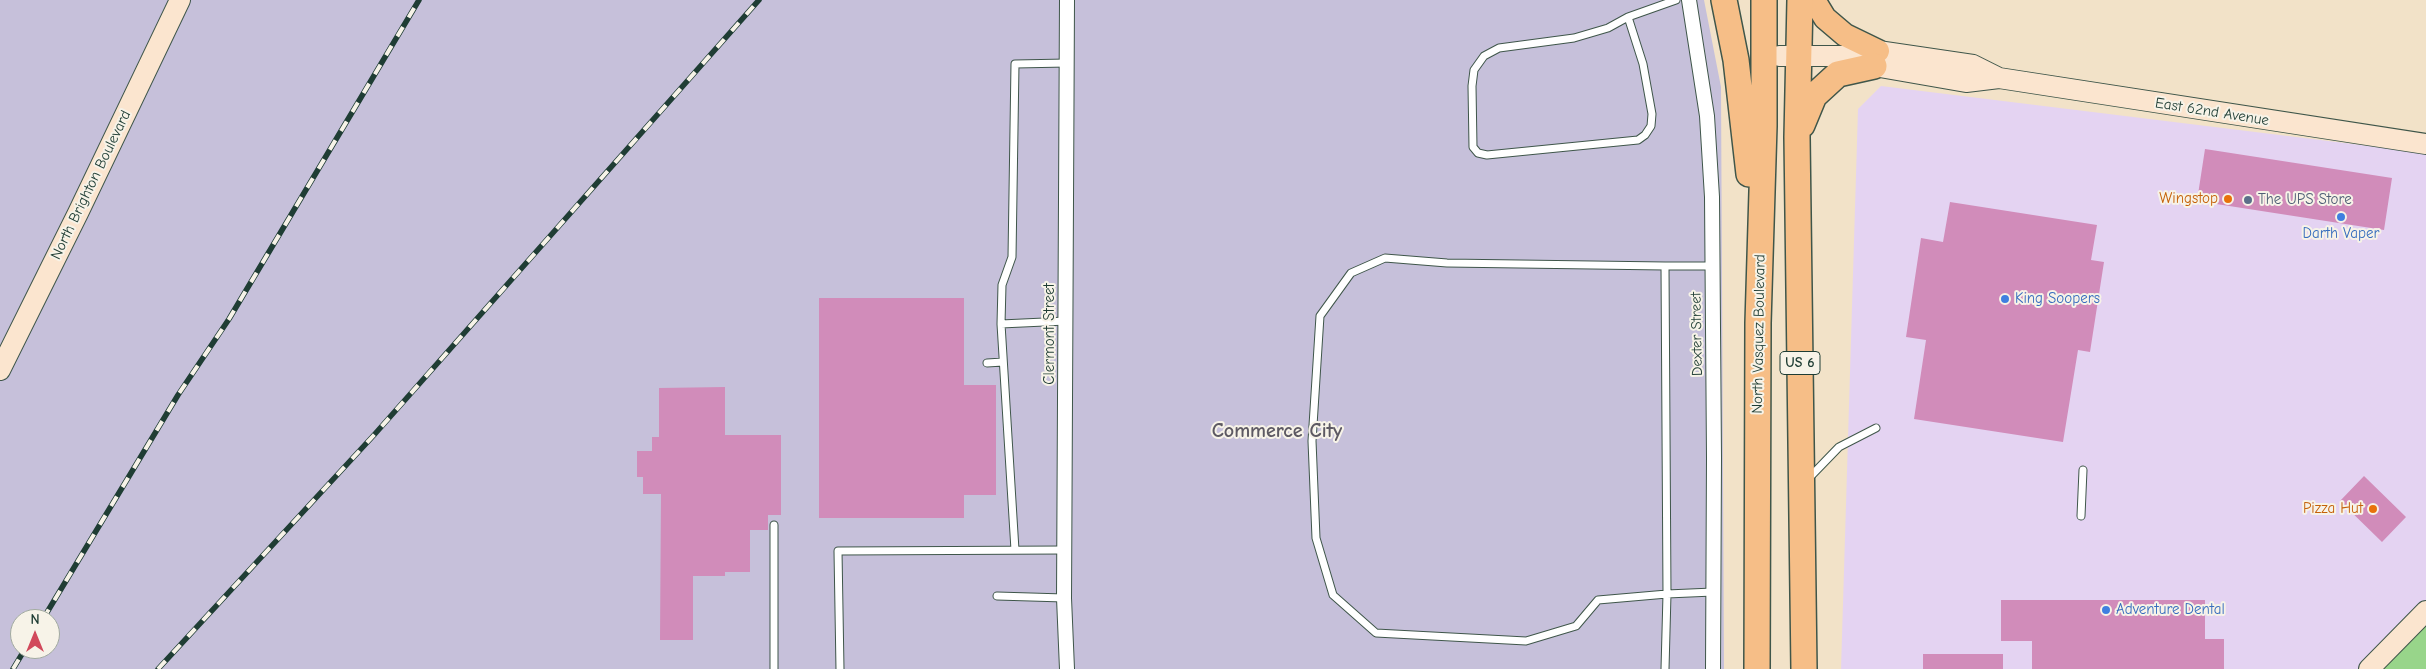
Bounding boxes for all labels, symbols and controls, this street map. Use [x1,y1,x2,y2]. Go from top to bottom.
street label: East 62nd Avenue [2154,94,2270,130]
street label: North Brighton Boulevard [47,107,135,263]
place label: Wingstop [2159,190,2218,208]
place label: The UPS Store [2258,191,2352,209]
marker: Wingstop [2222,193,2234,205]
marker: The UPS Store [2242,194,2254,206]
marker: Darth Vaper [2335,211,2347,223]
place label: Darth Vaper [2303,225,2379,243]
street label: North Vasquez Boulevard [1749,254,1769,414]
street label: Clermont Street [1041,283,1059,385]
place label: King Soopers [2015,290,2100,308]
street label: Dexter Street [1687,292,1707,376]
marker: King Soopers [1999,293,2011,305]
road number: US 6 [1780,352,1820,374]
district label: Commerce City [1212,419,1342,443]
place label: Pizza Hut [2303,500,2363,518]
marker: Pizza Hut [2367,503,2379,515]
place label: Adventure Dental [2116,601,2225,619]
marker: Adventure Dental [2100,604,2112,616]
north arrow [10,609,60,659]
text: N [30,611,40,628]

